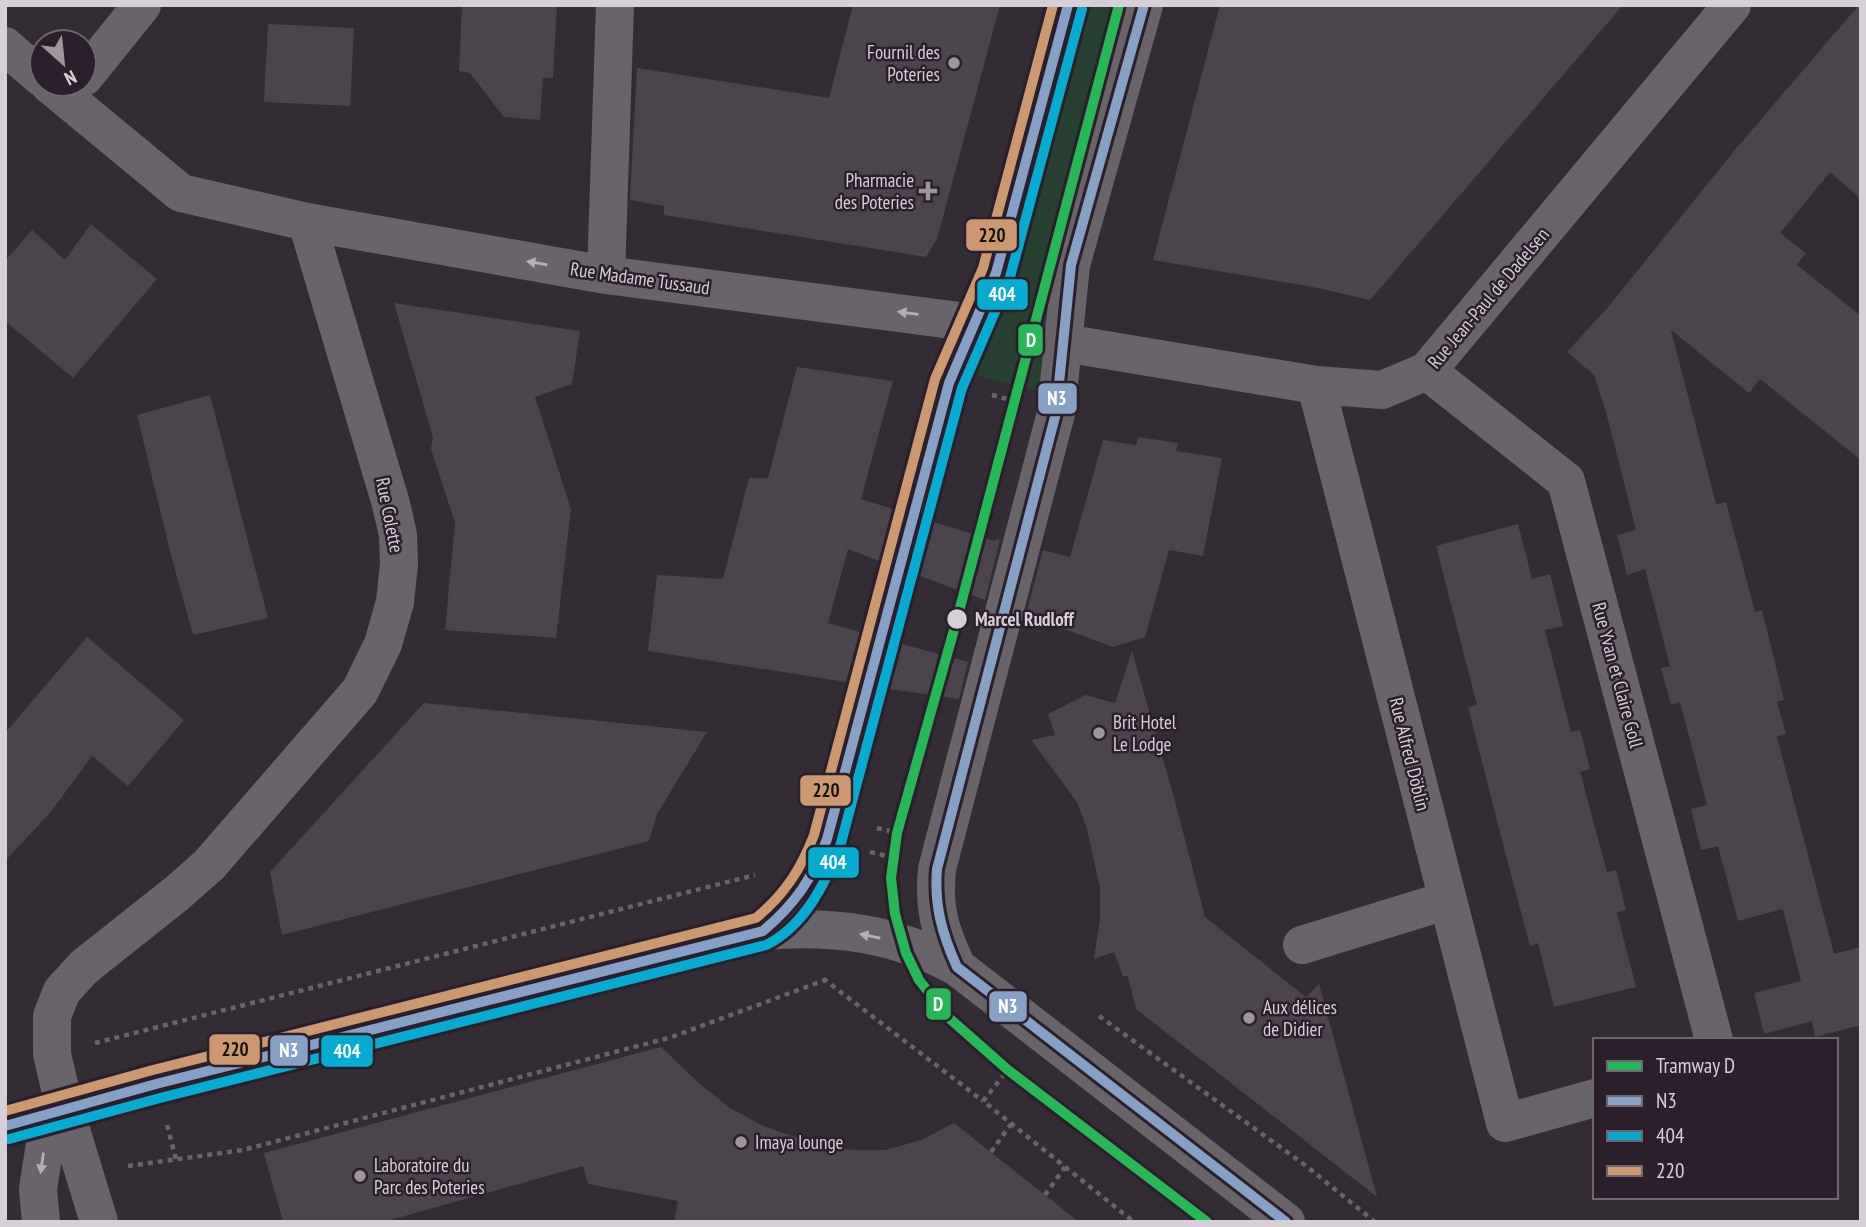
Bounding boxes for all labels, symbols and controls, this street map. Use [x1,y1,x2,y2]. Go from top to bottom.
north arrow [28,28,98,98]
place label: Fournil des Poteries [867,40,940,86]
marker: Fournil des Poteries [946,55,962,71]
text: N [61,65,81,91]
place label: Pharmacie des Poteries [835,168,914,214]
marker: Pharmacie des Poteries [920,183,936,199]
line badge: 220 [965,218,1018,252]
text: 220 [978,223,1006,247]
street label: Rue Jean-Paul de Dadelsen [1422,223,1554,373]
street label: Rue Madame Tussaud [569,256,711,300]
one-way arrow [526,257,548,268]
line badge: 404 [976,278,1029,311]
text: 404 [988,282,1016,306]
one-way arrow [897,307,919,318]
line badge: D [1017,323,1044,357]
text: D [1026,328,1036,352]
line badge: N3 [1037,382,1078,415]
text: N3 [1047,386,1067,410]
street label: Rue Colette [371,475,409,555]
street label: Rue Yvan et Claire Goll [1587,600,1649,751]
marker: Marcel Rudloff [945,607,969,631]
place label: Marcel Rudloff [975,607,1075,631]
street label: Rue Alfred Döblin [1384,695,1436,813]
place label: Brit Hotel Le Lodge [1113,710,1177,756]
marker: Brit Hotel Le Lodge [1091,725,1107,741]
line badge: 220 [799,774,852,807]
text: 220 [812,778,840,802]
line badge: 404 [807,846,860,879]
text: 404 [819,850,847,874]
one-way arrow [859,930,881,941]
line badge: D [925,987,952,1021]
line badge: N3 [988,990,1028,1023]
text: D [933,992,943,1016]
text: N3 [998,994,1018,1018]
place label: Aux délices de Didier [1263,995,1337,1041]
marker: Aux délices de Didier [1241,1010,1257,1026]
line badge: 220 [208,1033,261,1066]
line badge: N3 [269,1034,309,1067]
line badge: 404 [320,1034,374,1068]
text: 220 [221,1037,249,1061]
text: N3 [279,1038,299,1062]
legend [1593,1038,1838,1199]
text: 404 [333,1039,361,1063]
text: Tramway D [1656,1052,1735,1079]
text: N3 [1656,1087,1677,1114]
text: 404 [1656,1122,1685,1149]
place label: Imaya lounge [755,1130,844,1154]
marker: Imaya lounge [733,1134,749,1150]
one-way arrow [36,1152,47,1174]
place label: Laboratoire du Parc des Poteries [374,1153,485,1199]
text: 220 [1656,1157,1684,1184]
marker: Laboratoire du Parc des Poteries [352,1168,368,1184]

